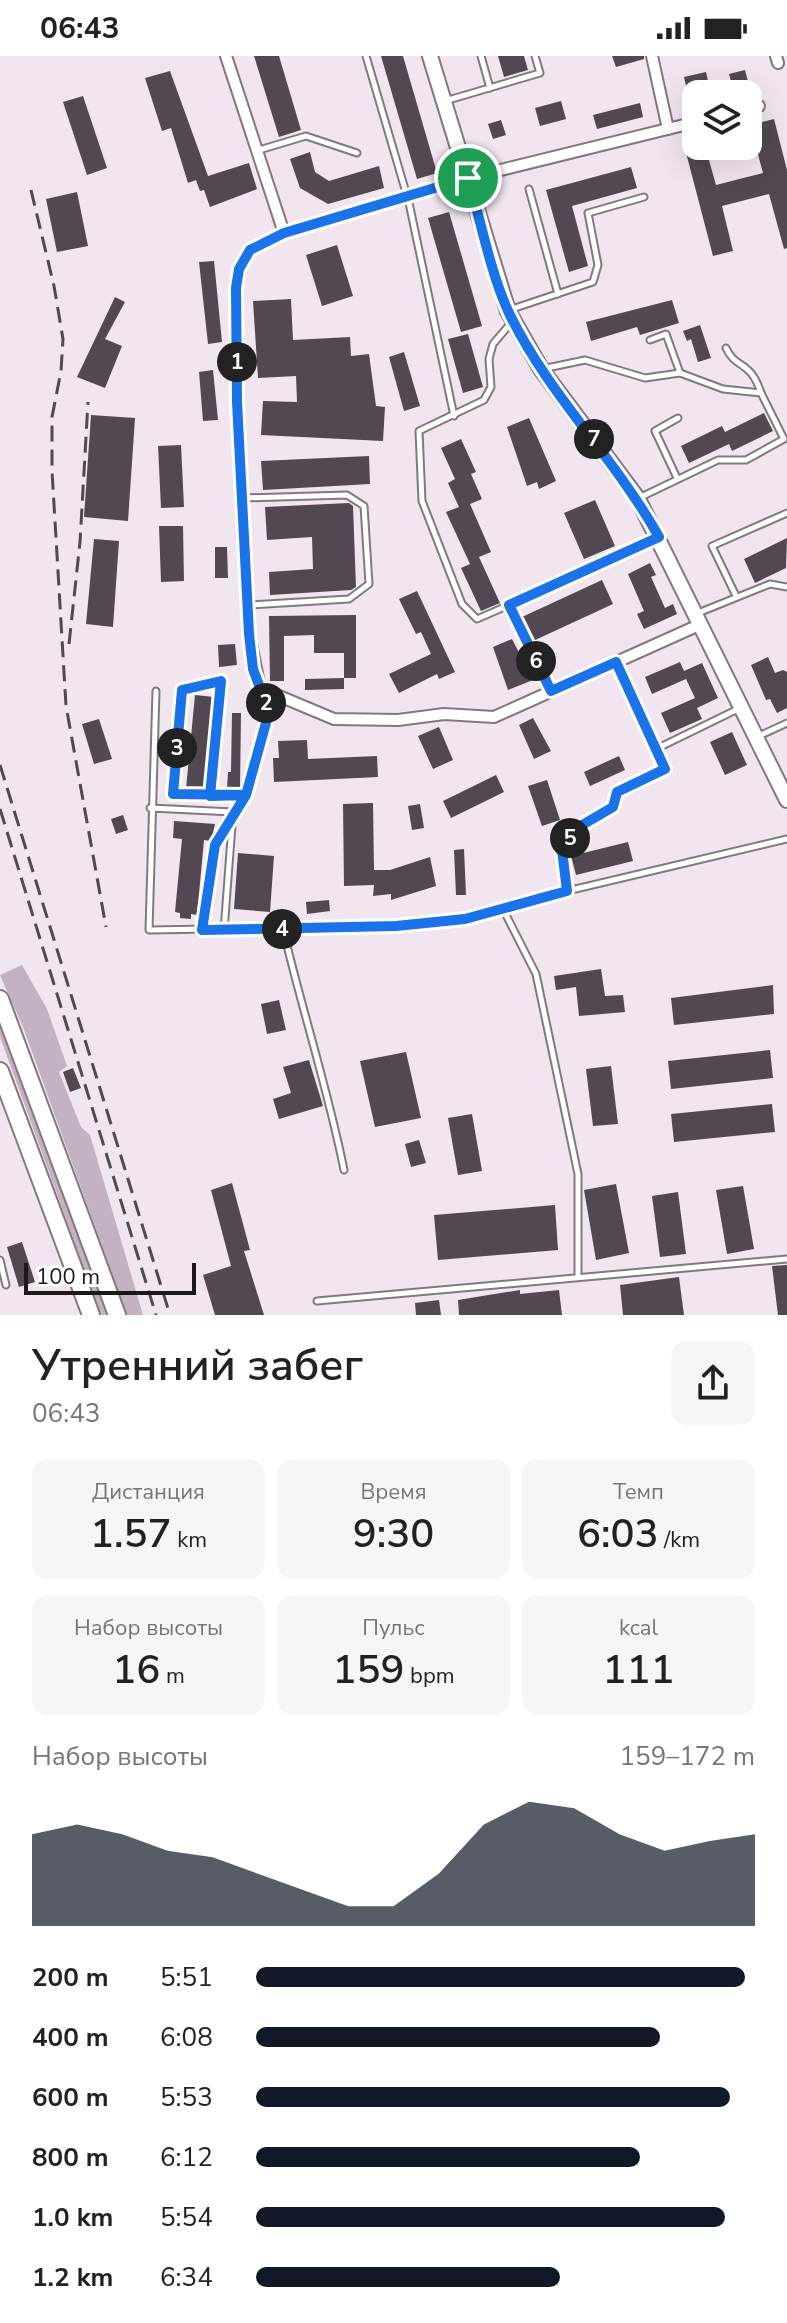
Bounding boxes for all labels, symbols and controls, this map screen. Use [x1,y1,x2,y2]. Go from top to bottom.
text: 06:43 [40,8,119,49]
map controls [682,80,762,160]
button: layers [682,80,762,160]
pin [434,144,502,212]
icon: arrive [446,156,490,200]
pin: 1 [217,342,257,382]
text: 1 [230,347,244,377]
pin: 7 [574,419,614,459]
text: 7 [587,424,601,454]
pin: 6 [516,641,556,681]
text: 6 [529,646,543,676]
pin: 2 [246,683,286,723]
text: 2 [259,688,273,718]
pin: 3 [157,728,197,768]
text: 3 [170,733,184,763]
pin: 5 [550,818,590,858]
text: 5 [563,823,577,853]
pin: 4 [262,909,302,949]
text: 4 [275,914,289,944]
scale bar [24,1259,196,1295]
text: 100 m [36,1262,100,1292]
text: Утренний забег [32,1336,363,1396]
button: share [671,1341,755,1425]
text: 06:43 [32,1396,100,1431]
text: Дистанция [92,1477,205,1507]
text: Время [360,1477,427,1507]
text: Темп [613,1477,664,1507]
text: 1.57 [90,1507,171,1561]
text: 9:30 [353,1507,434,1561]
text: 6:03 [577,1507,658,1561]
text: km [171,1525,207,1555]
text: /km [658,1525,700,1555]
text: Набор высоты [74,1613,223,1643]
text: Пульс [362,1613,425,1643]
text: kcal [619,1613,658,1643]
text: 16 [112,1643,160,1697]
text: 159 [332,1643,404,1697]
text: 111 [603,1643,675,1697]
text: m [160,1661,185,1691]
text: bpm [404,1661,455,1691]
text: Набор высоты [32,1739,208,1774]
text: 159–172 m [619,1739,755,1774]
text: 200 m [32,1960,109,1995]
text: 5:51 [160,1960,213,1995]
text: 400 m [32,2020,109,2055]
text: 6:08 [160,2020,213,2055]
text: 600 m [32,2080,109,2115]
text: 5:53 [160,2080,213,2115]
text: 800 m [32,2140,109,2175]
text: 6:12 [160,2140,213,2175]
text: 1.0 km [32,2200,113,2235]
text: 5:54 [160,2200,213,2235]
text: 1.2 km [32,2260,113,2295]
text: 6:34 [160,2260,213,2295]

